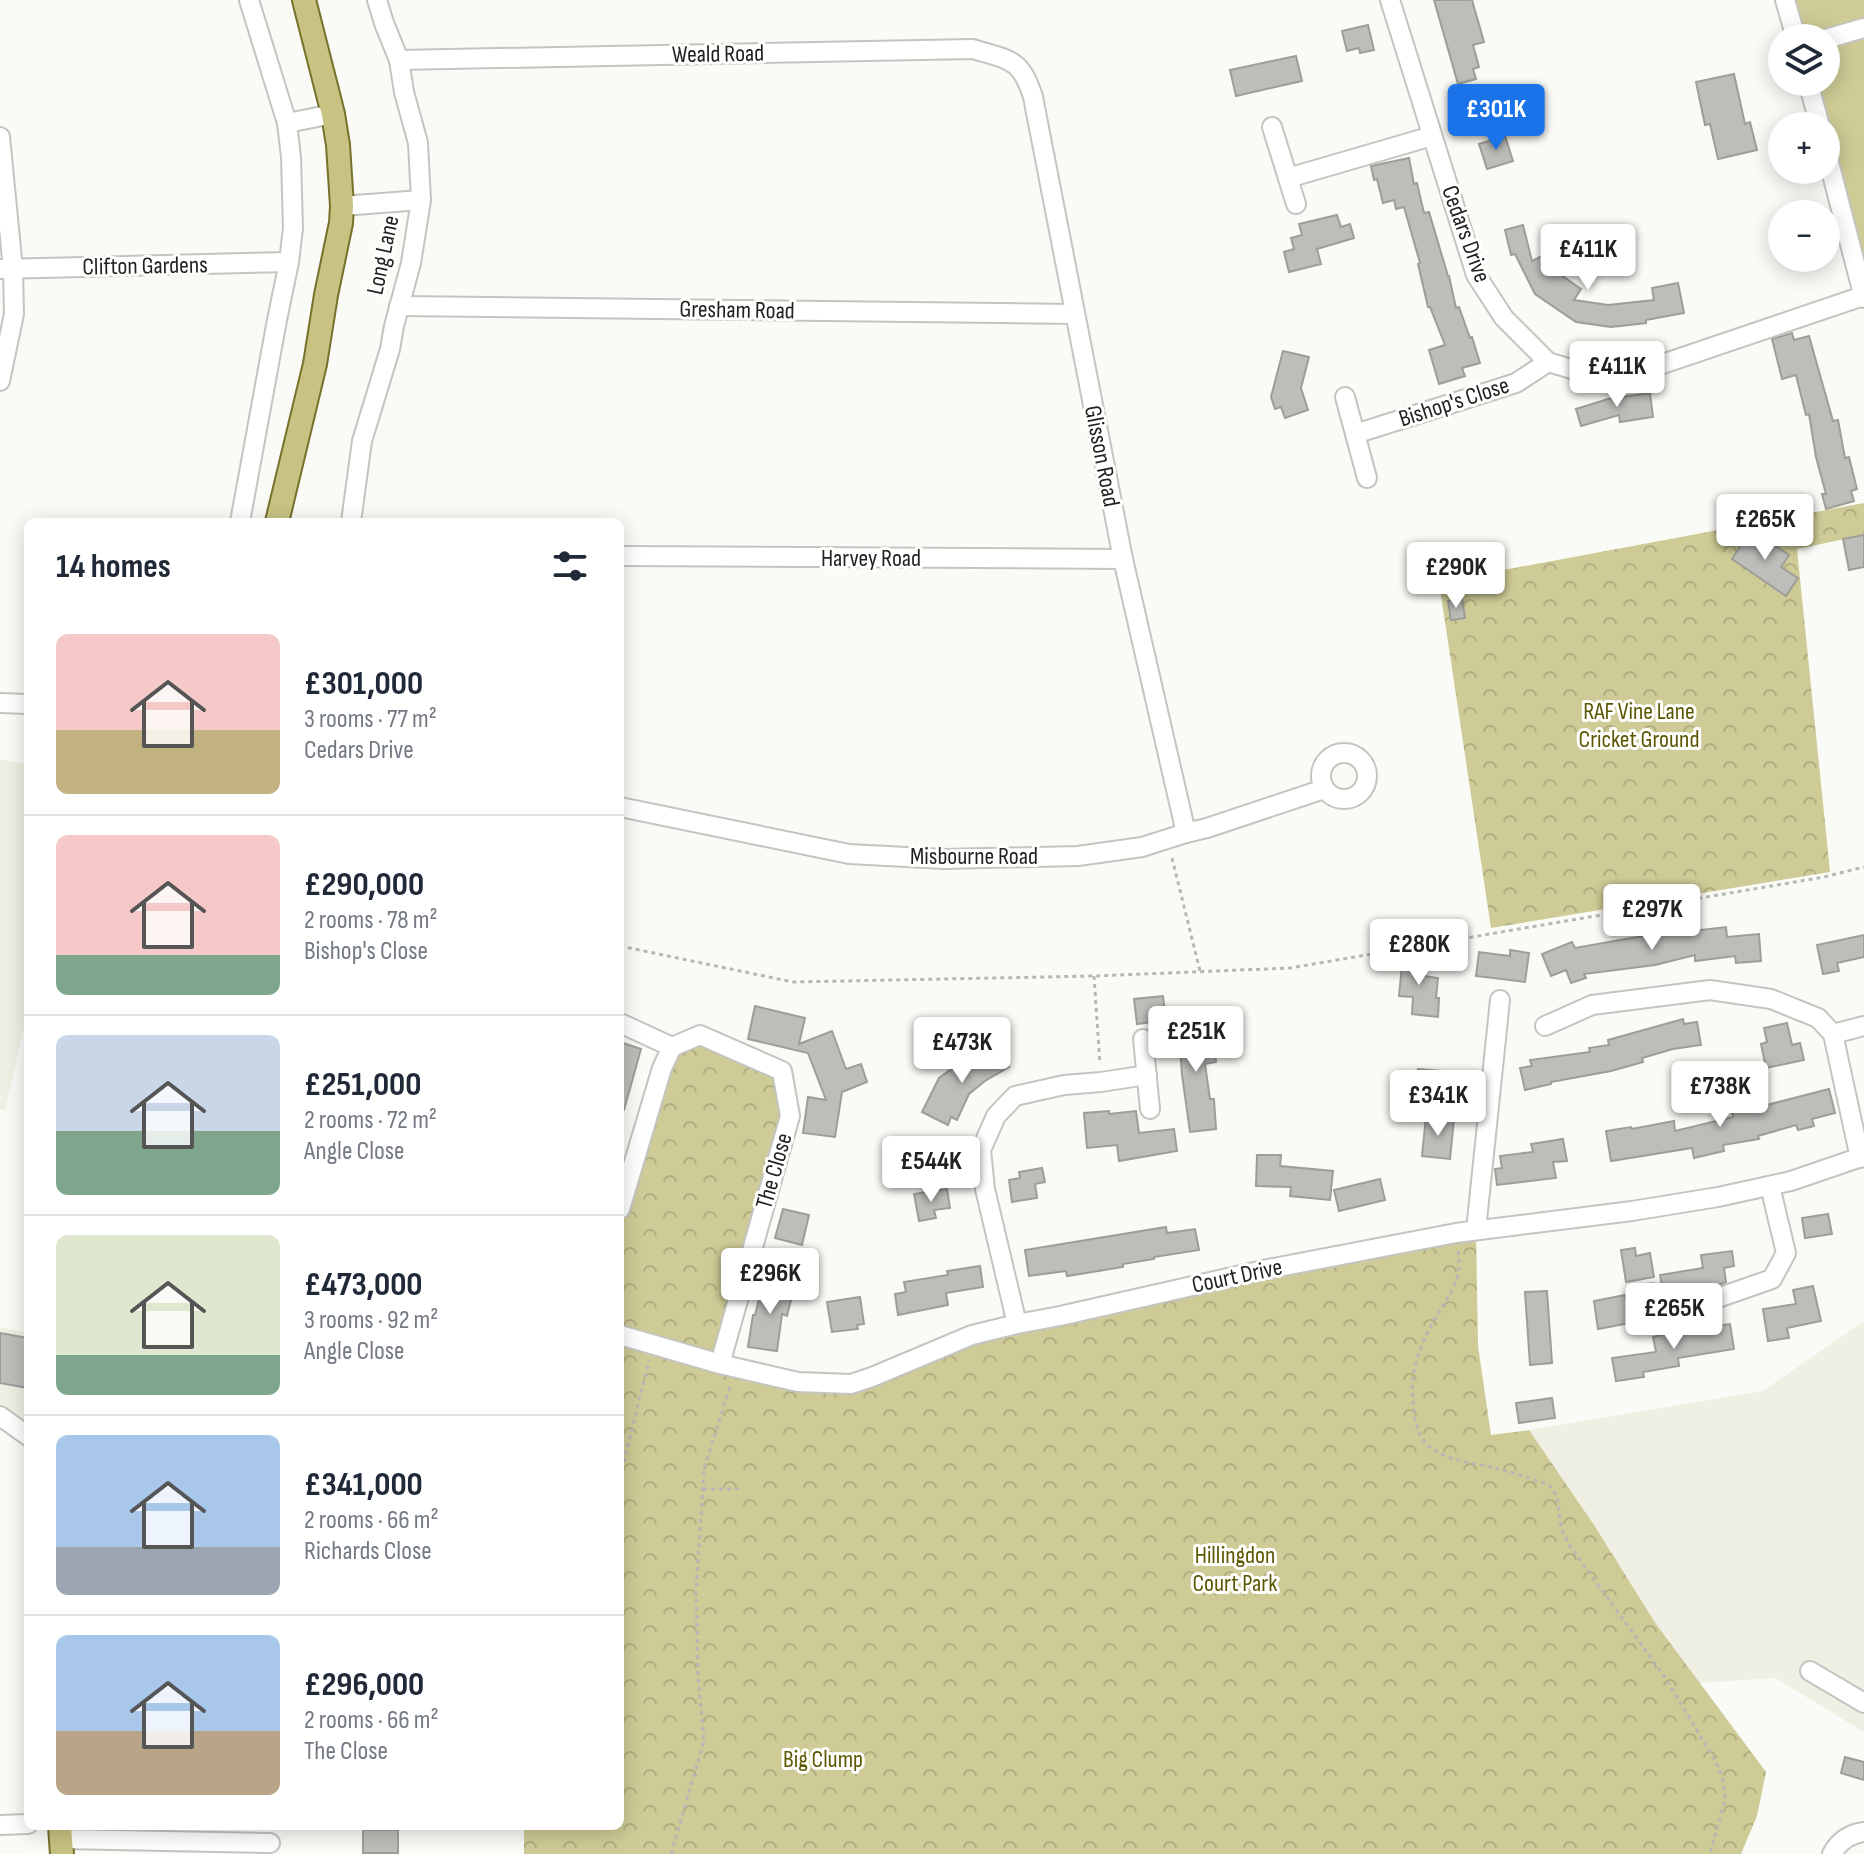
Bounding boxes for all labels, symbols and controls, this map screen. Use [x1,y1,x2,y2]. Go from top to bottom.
map controls [1768,24,1840,272]
button: layers [1768,24,1840,96]
street label: Weald Road [672,39,764,69]
pin: £301K [1440,84,1552,152]
text: £301K [1466,94,1526,125]
button: + [1768,112,1840,184]
street label: Cedars Drive [1435,181,1497,287]
button: − [1768,200,1840,272]
street label: Long Lane [360,213,406,297]
pin: £411K [1532,224,1644,292]
text: £411K [1559,234,1617,265]
street label: Clifton Gardens [82,250,208,282]
street label: Gresham Road [679,294,795,326]
pin: £411K [1561,341,1673,409]
text: £411K [1588,351,1646,382]
street label: Bishop's Close [1395,371,1513,433]
street label: Glisson Road [1078,403,1126,509]
pin: £265K [1709,494,1821,562]
text: £265K [1734,504,1796,535]
pin: £290K [1400,542,1512,610]
icon: filters [548,544,592,588]
street label: Harvey Road [821,544,921,573]
text: 14 homes [56,546,171,587]
text: £290K [1425,552,1487,583]
text: £301,000 [304,663,423,704]
icon: home [120,666,216,762]
park label: RAF Vine Lane Cricket Ground [1579,697,1699,754]
text: 3 rooms · 77 m² [304,704,437,735]
text: Cedars Drive [304,735,414,766]
street label: Misbourne Road [910,842,1038,871]
text: £290,000 [304,864,424,905]
icon: home [120,867,216,963]
pin: £297K [1596,884,1708,952]
text: £297K [1621,894,1683,925]
text: 2 rooms · 78 m² [304,905,438,936]
pin: £280K [1363,919,1475,987]
text: £280K [1388,929,1450,960]
text: Bishop's Close [304,936,428,967]
pin: £251K [1140,1006,1252,1074]
text: £251K [1166,1016,1226,1047]
pin: £473K [906,1017,1018,1085]
text: £473K [932,1027,992,1058]
pin: £738K [1664,1061,1776,1129]
text: £251,000 [304,1064,422,1105]
icon: home [120,1067,216,1163]
pin: £341K [1382,1070,1494,1138]
text: £738K [1689,1071,1751,1102]
text: £341K [1408,1080,1468,1111]
text: 2 rooms · 72 m² [304,1105,437,1136]
street label: The Close [749,1130,799,1212]
text: Angle Close [304,1136,405,1167]
pin: £544K [875,1136,987,1204]
text: £544K [900,1146,962,1177]
pin: £296K [714,1248,826,1316]
street label: Court Drive [1189,1252,1285,1300]
text: £296K [739,1258,801,1289]
text: £473,000 [304,1264,423,1305]
icon: home [120,1267,216,1363]
pin: £265K [1618,1283,1730,1351]
text: £265K [1643,1293,1705,1324]
text: 3 rooms · 92 m² [304,1305,438,1336]
text: Angle Close [304,1336,405,1367]
text: £341,000 [304,1464,423,1505]
icon: home [120,1467,216,1563]
text: 2 rooms · 66 m² [304,1505,439,1536]
text: Richards Close [304,1536,432,1567]
park label: Hillingdon Court Park [1193,1541,1277,1598]
text: £296,000 [304,1664,424,1705]
icon: home [120,1667,216,1763]
text: 2 rooms · 66 m² [304,1705,439,1736]
text: The Close [304,1736,388,1767]
park label: Big Clump [783,1745,863,1774]

